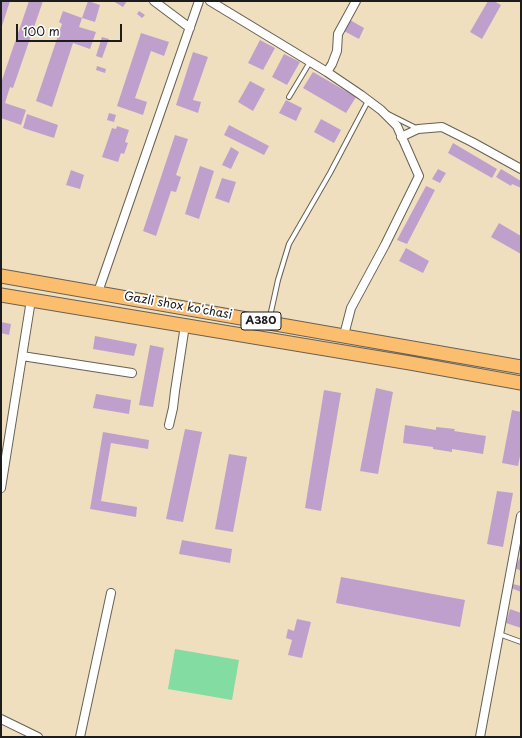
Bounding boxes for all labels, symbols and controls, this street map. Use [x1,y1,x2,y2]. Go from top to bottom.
scale bar [18,16,124,42]
text: 100 m [23,22,60,40]
street label: Gazli shox ko'chasi [123,289,233,323]
road number: A380 [241,312,281,330]

